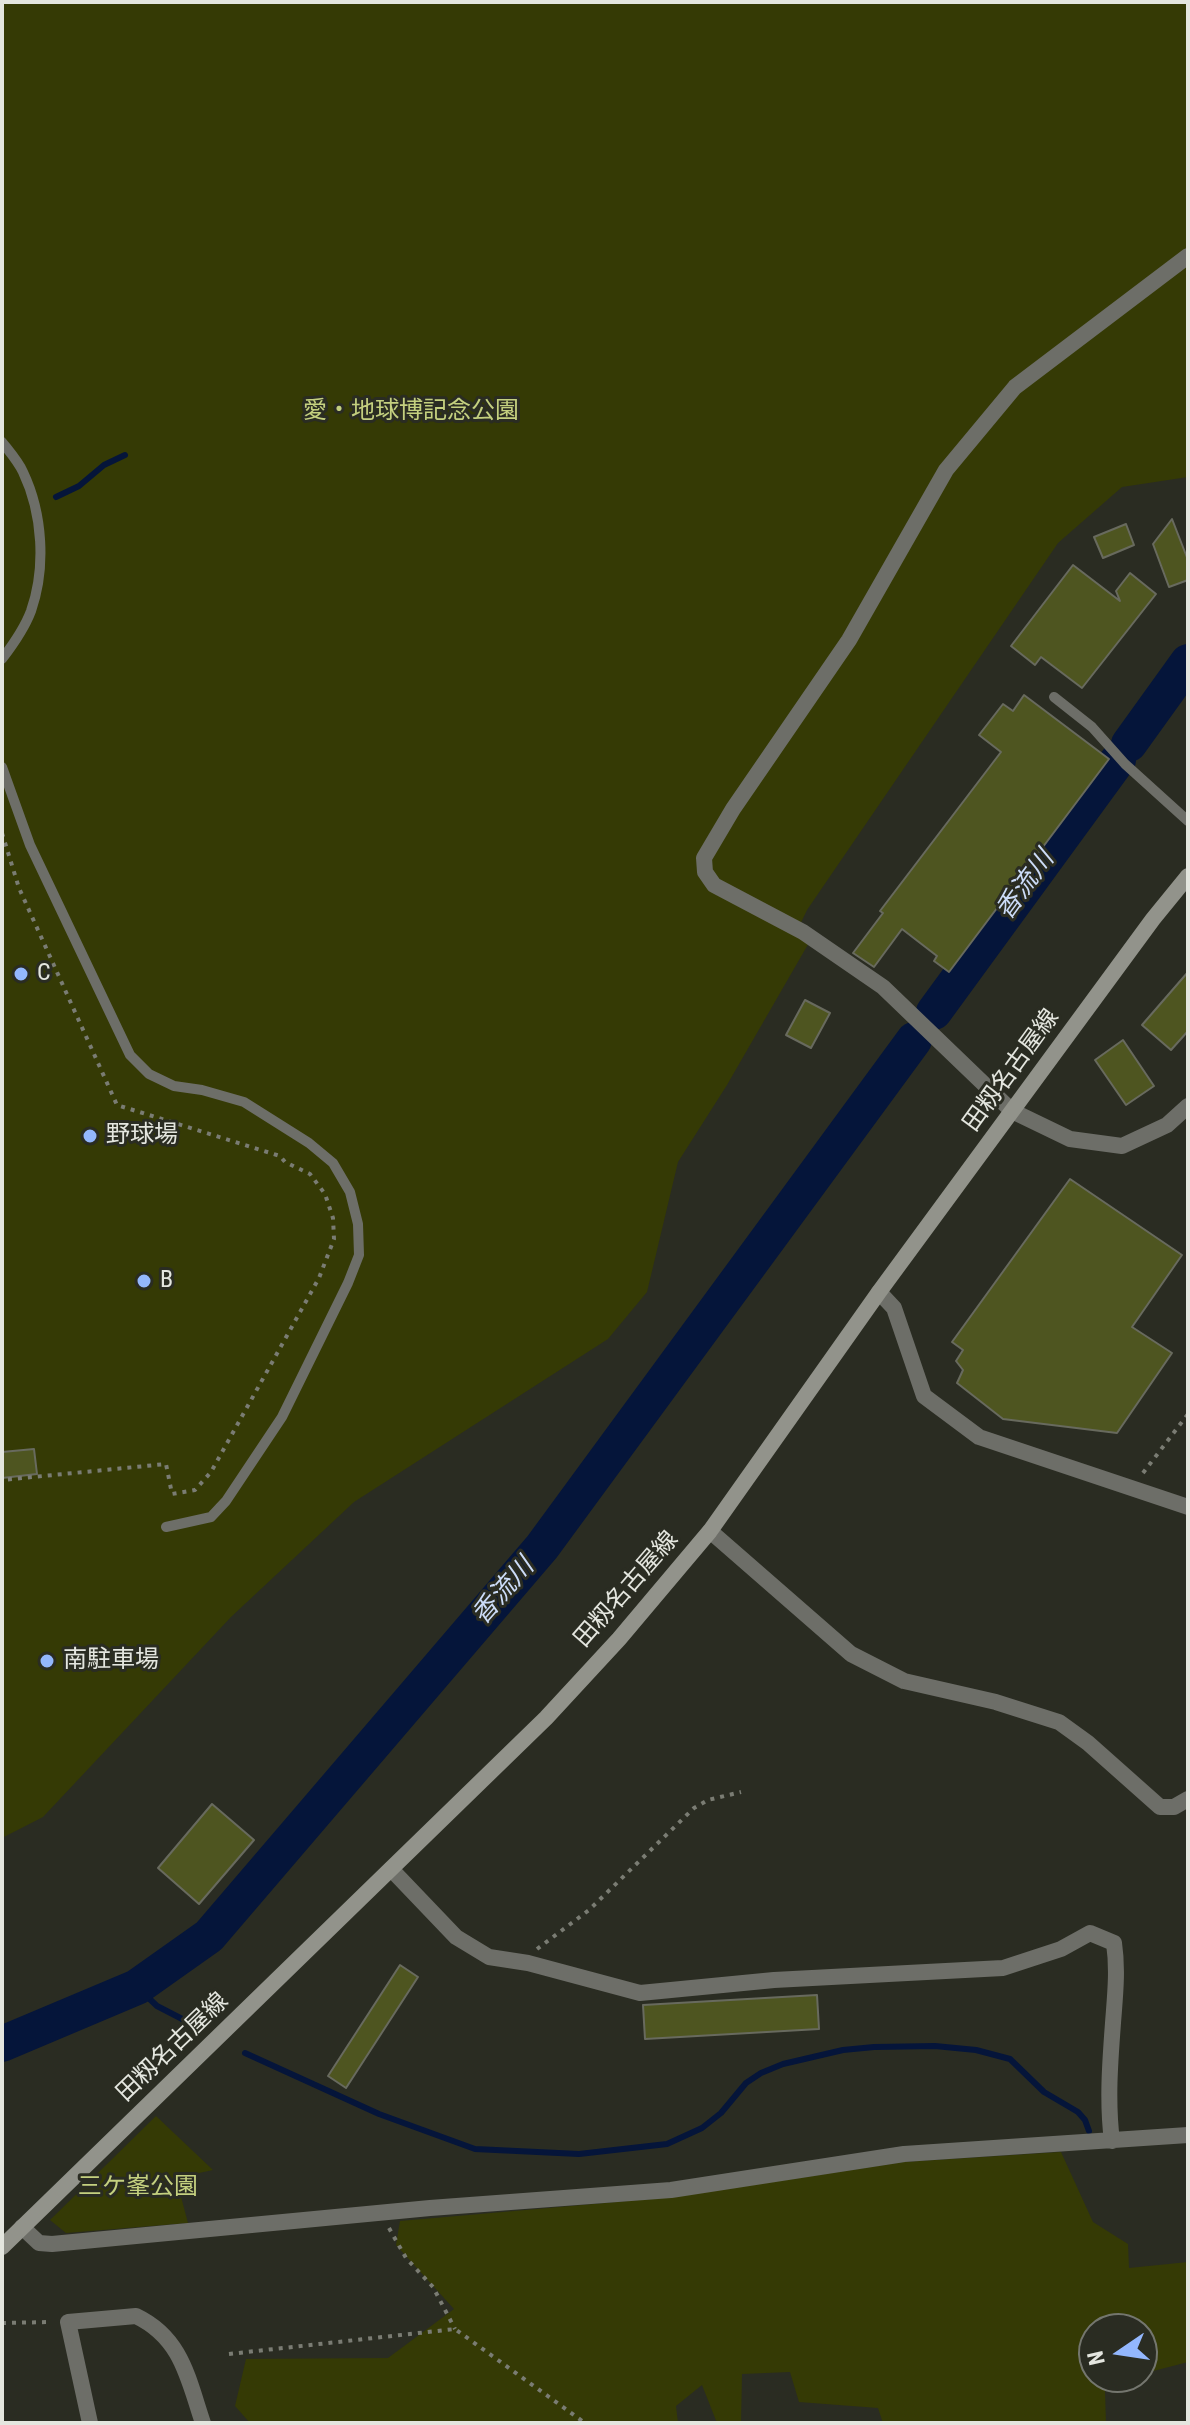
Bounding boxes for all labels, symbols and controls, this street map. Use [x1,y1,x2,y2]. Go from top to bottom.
park label: 愛・地球博記念公園 [303,398,519,426]
water label: 香流川 [990,845,1062,927]
place label: C [37,960,51,988]
marker: C [12,965,30,983]
street label: 田籾名古屋線 [958,1004,1066,1138]
place label: 野球場 [106,1122,178,1150]
marker: 野球場 [81,1127,99,1145]
place label: B [160,1267,173,1295]
marker: B [135,1272,153,1290]
street label: 田籾名古屋線 [569,1526,685,1654]
water label: 香流川 [467,1552,541,1632]
place label: 南駐車場 [63,1647,159,1675]
marker: 南駐車場 [38,1652,56,1670]
street label: 田籾名古屋線 [111,1988,235,2108]
park label: 三ケ峯公園 [78,2174,198,2202]
north arrow [1078,2313,1158,2393]
text: N [1082,2349,1110,2367]

